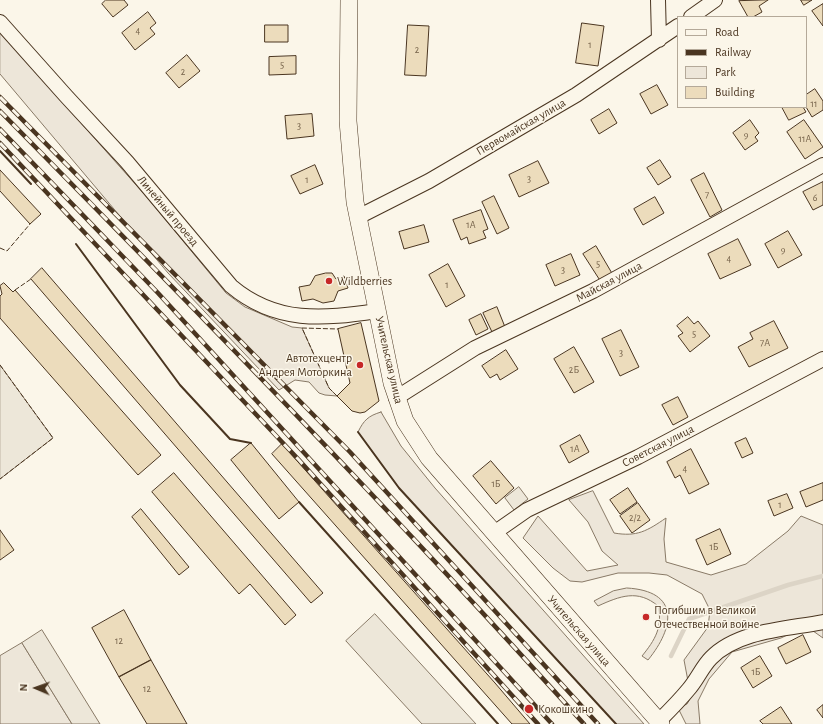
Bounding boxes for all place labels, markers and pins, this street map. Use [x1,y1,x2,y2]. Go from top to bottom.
place label: Wildberries [337,274,392,288]
marker: Wildberries [324,276,334,286]
place label: Автотехцентр Андрея Моторкина [259,351,352,379]
marker: Автотехцентр Андрея Моторкина [355,360,365,370]
place label: Погибшим в Великой Отечественной войне [654,603,759,631]
marker: Погибшим в Великой Отечественной войне [641,612,651,622]
place label: Кокошкино [538,702,594,716]
marker: Кокошкино [523,703,535,715]

